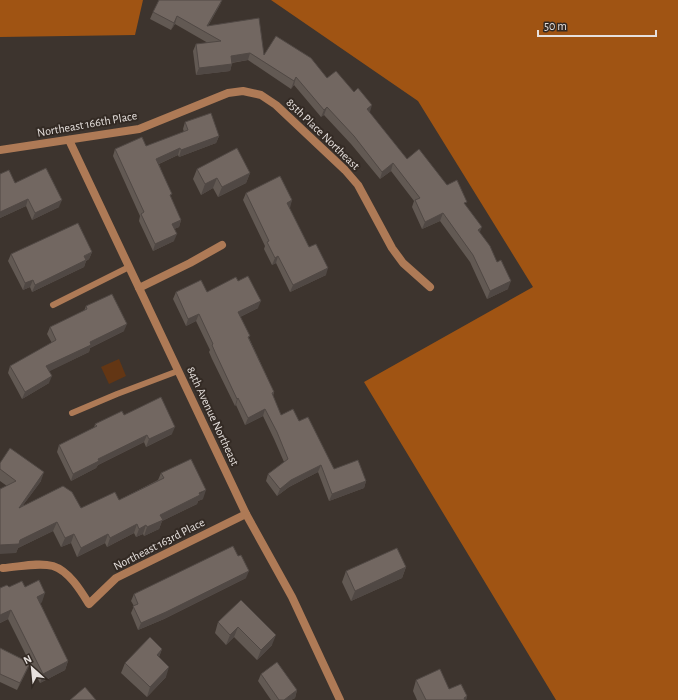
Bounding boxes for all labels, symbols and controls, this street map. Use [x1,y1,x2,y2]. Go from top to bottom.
scale bar [538,12,656,38]
text: 50 m [544,20,567,32]
street label: 85th Place Northeast [284,96,362,172]
street label: Northeast 166th Place [36,109,138,139]
street label: 84th Avenue Northeast [185,365,241,467]
street label: Northeast 163rd Place [111,516,207,572]
north arrow [12,648,52,688]
text: N [22,653,34,666]

